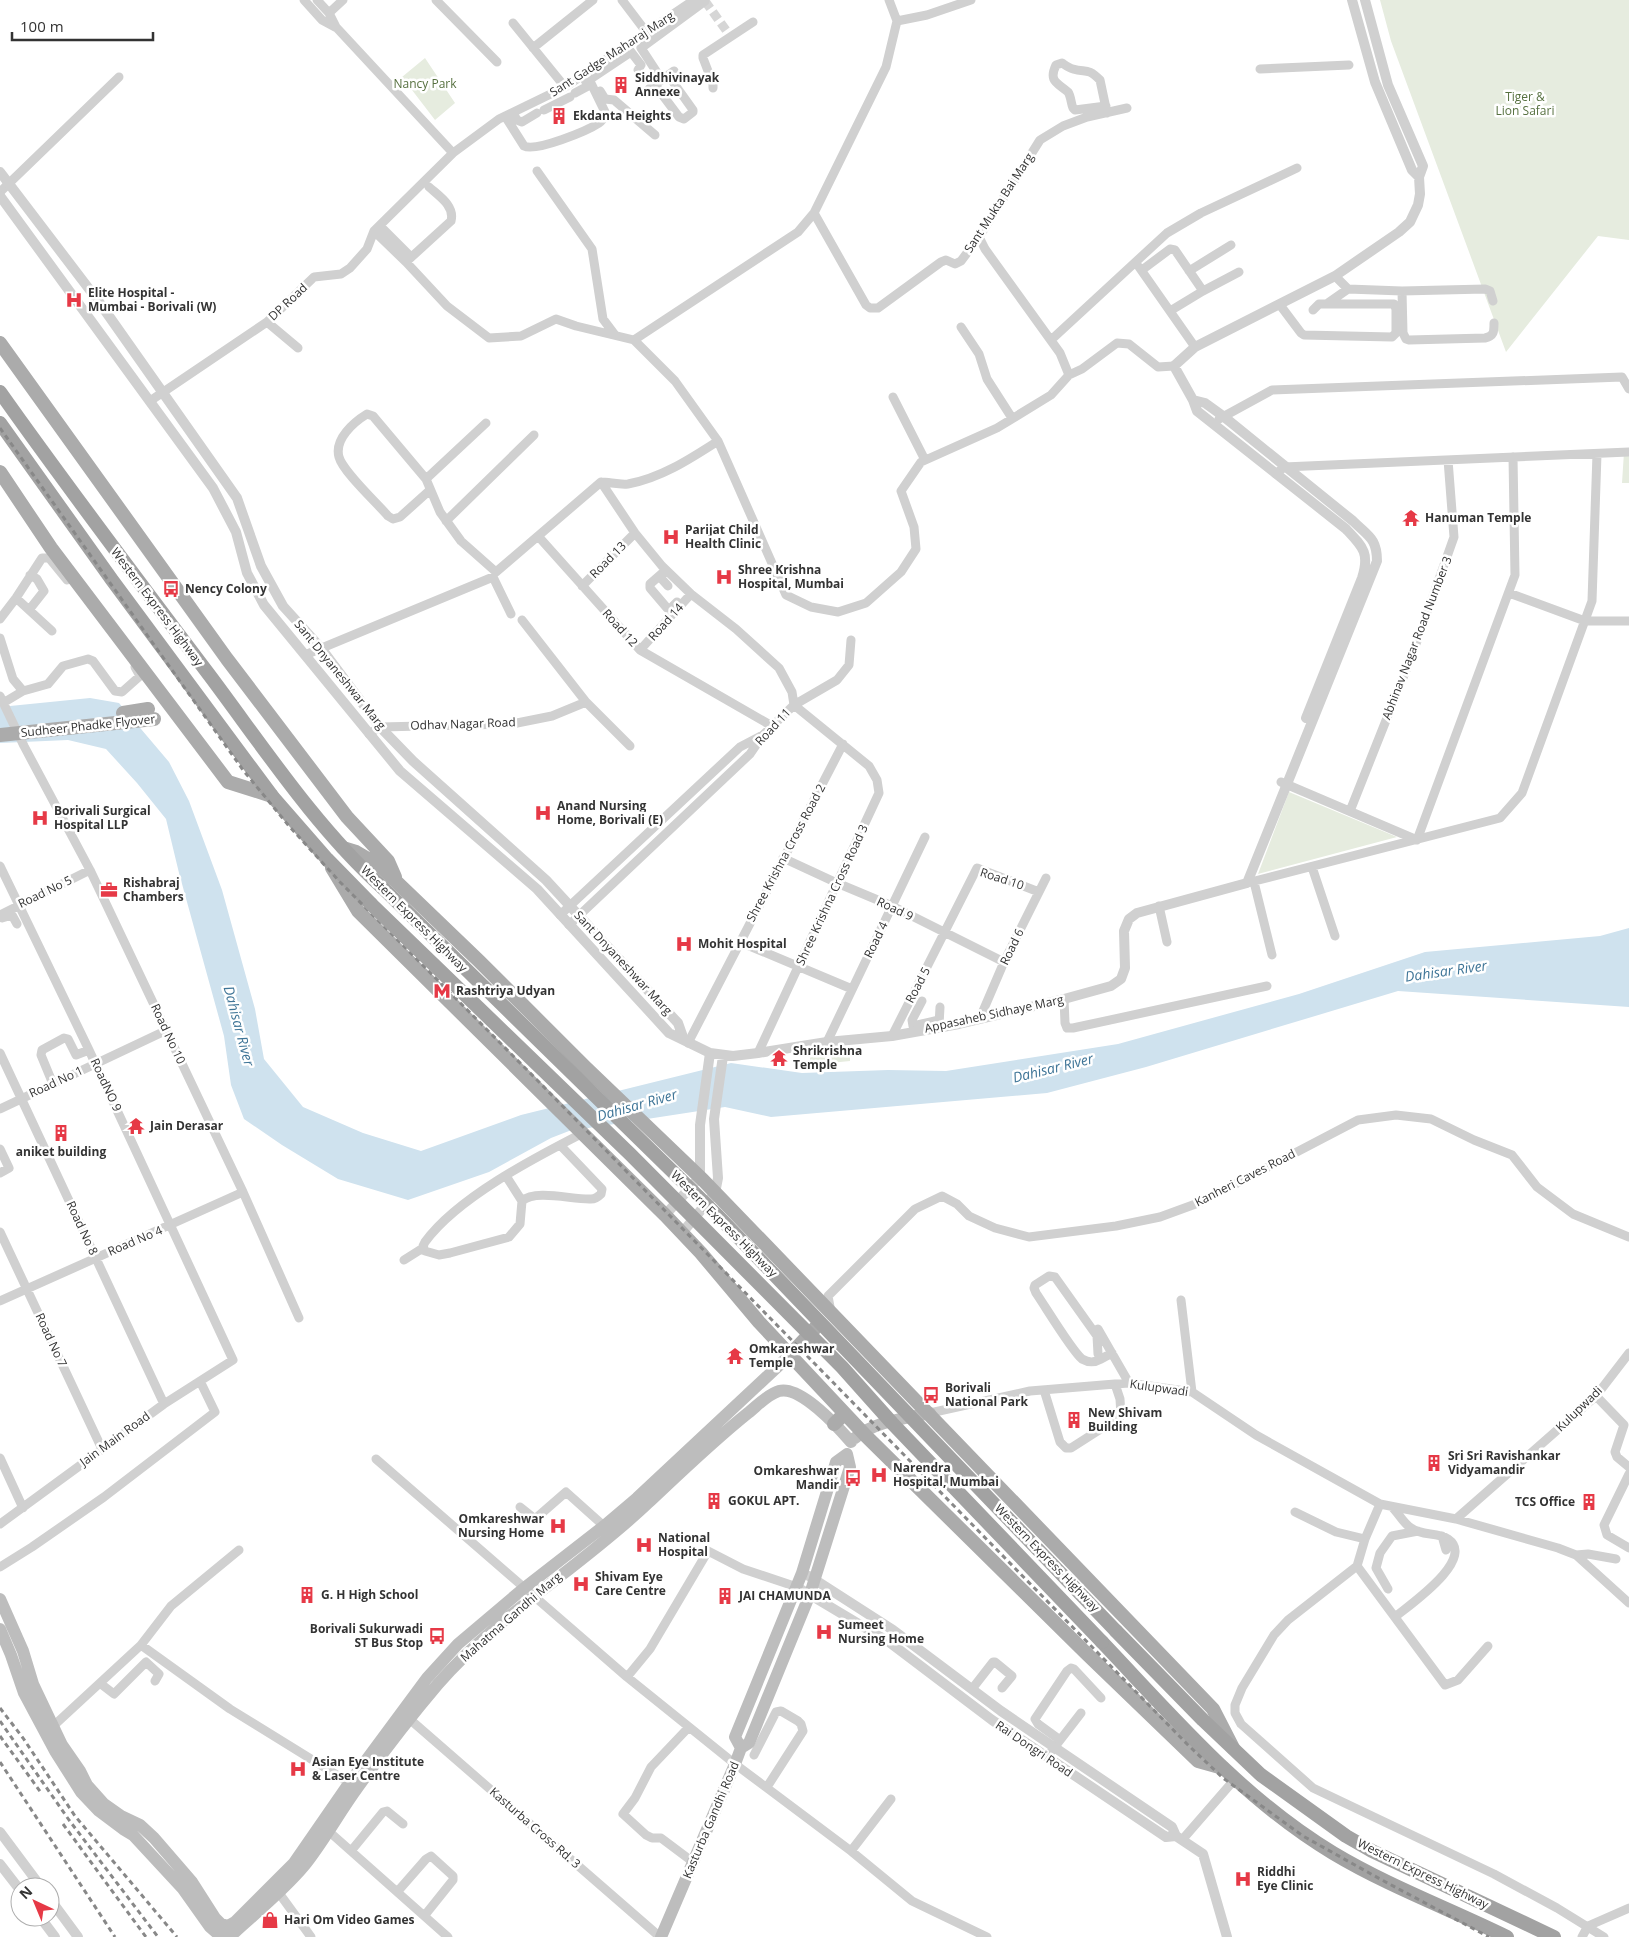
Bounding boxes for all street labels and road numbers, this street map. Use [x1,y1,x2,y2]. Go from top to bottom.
street label: Sant Gadge Maharaj Marg [546,7,678,100]
street label: Sant Mukta Bai Marg [960,149,1038,256]
street label: DP Road [264,279,311,324]
street label: Road 13 [586,537,630,582]
street label: Western Express Highway [107,544,208,670]
street label: Abhinav Nagar Road Number 3 [1377,554,1456,722]
street label: Road 14 [644,599,687,644]
street label: Road 12 [599,605,642,650]
street label: Sant Dnyaneshwar Marg [291,616,390,734]
street label: Road 11 [751,704,794,749]
street label: Sudheer Phadke Flyover [20,710,156,741]
street label: Odhav Nagar Road [410,713,516,734]
street label: Shree Krishna Cross Road 2 [742,781,829,925]
street label: Shree Krishna Cross Road 3 [791,821,872,968]
street label: Western Express Highway [357,862,472,976]
street label: Road 10 [978,863,1027,894]
street label: Road No 5 [15,871,75,912]
street label: Road 9 [874,893,916,924]
street label: Sant Dnyaneshwar Marg [571,907,677,1019]
street label: Road 4 [859,919,892,961]
street label: Road 6 [995,926,1028,968]
street label: Road 5 [901,964,934,1006]
street label: Appasaheb Sidhaye Marg [923,990,1065,1037]
street label: Road No 10 [147,1001,190,1067]
street label: RoadNO 9 [87,1055,126,1114]
street label: Road No 1 [26,1062,86,1102]
street label: Kanheri Caves Road [1191,1145,1298,1210]
street label: Western Express Highway [667,1167,782,1281]
street label: Road No 8 [62,1198,102,1258]
street label: Road No 4 [105,1221,165,1260]
street label: Road No 7 [31,1310,71,1370]
street label: Kulupwadi [1129,1375,1189,1400]
street label: Kulupwadi [1552,1382,1606,1435]
street label: Jain Main Road [75,1407,153,1470]
street label: Western Express Highway [991,1500,1104,1616]
street label: Mahatma Gandhi Marg [456,1568,565,1665]
street label: Rai Dongri Road [992,1716,1076,1781]
street label: Kasturba Gandhi Road [678,1759,743,1881]
street label: Kasturba Cross Rd. 3 [486,1783,585,1872]
street label: Western Express Highway [1355,1834,1493,1913]

